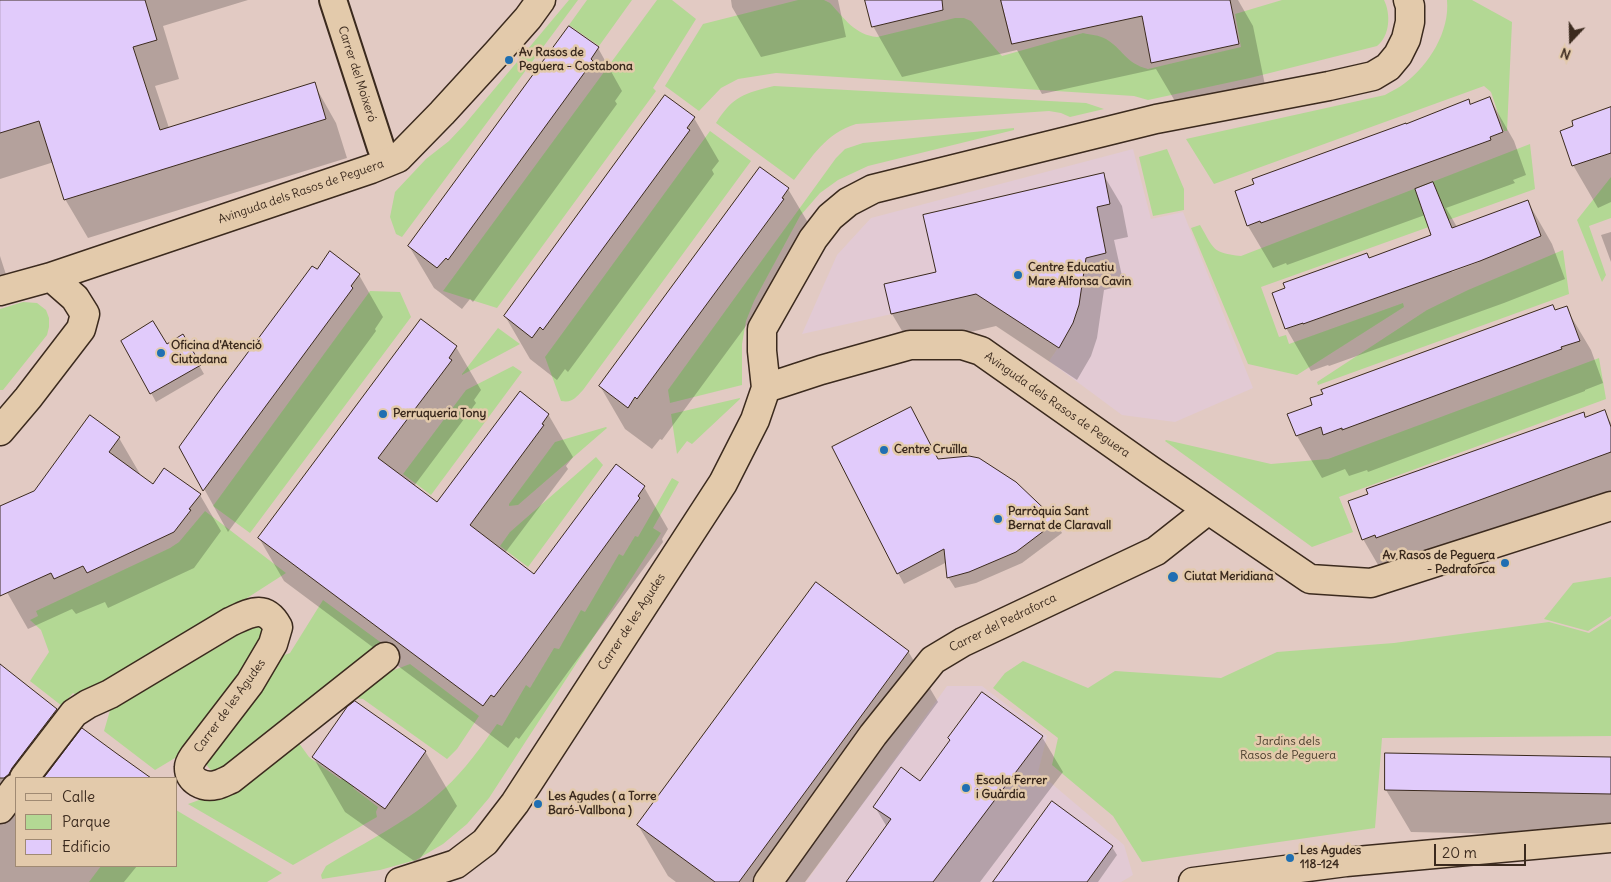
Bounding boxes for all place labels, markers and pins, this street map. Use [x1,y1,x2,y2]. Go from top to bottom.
place label: Av Rasos de Peguera - Costabona [519,46,633,74]
marker: Av Rasos de Peguera - Costabona [503,54,515,66]
place label: Centre Educatiu Mare Alfonsa Cavin [1028,261,1131,289]
marker: Centre Educatiu Mare Alfonsa Cavin [1012,269,1024,281]
place label: Oficina d'Atenció Ciutadana [171,339,262,367]
marker: Oficina d'Atenció Ciutadana [155,347,167,359]
place label: Perruqueria Tony [393,407,486,421]
marker: Perruqueria Tony [377,408,389,420]
place label: Centre Cruïlla [894,443,967,457]
marker: Centre Cruïlla [878,444,890,456]
place label: Parròquia Sant Bernat de Claravall [1008,505,1111,533]
marker: Parròquia Sant Bernat de Claravall [992,513,1004,525]
place label: Av Rasos de Peguera - Pedraforca [1382,549,1495,577]
marker: Av Rasos de Peguera - Pedraforca [1499,557,1511,569]
marker: Ciutat Meridiana [1166,570,1180,584]
place label: Ciutat Meridiana [1184,570,1273,584]
place label: Escola Ferrer i Guàrdia [976,774,1047,802]
marker: Escola Ferrer i Guàrdia [960,782,972,794]
place label: Les Agudes ( a Torre Baró-Vallbona ) [548,790,656,818]
marker: Les Agudes ( a Torre Baró-Vallbona ) [532,798,544,810]
place label: Les Agudes 118-124 [1300,844,1361,872]
marker: Les Agudes 118-124 [1284,852,1296,864]

